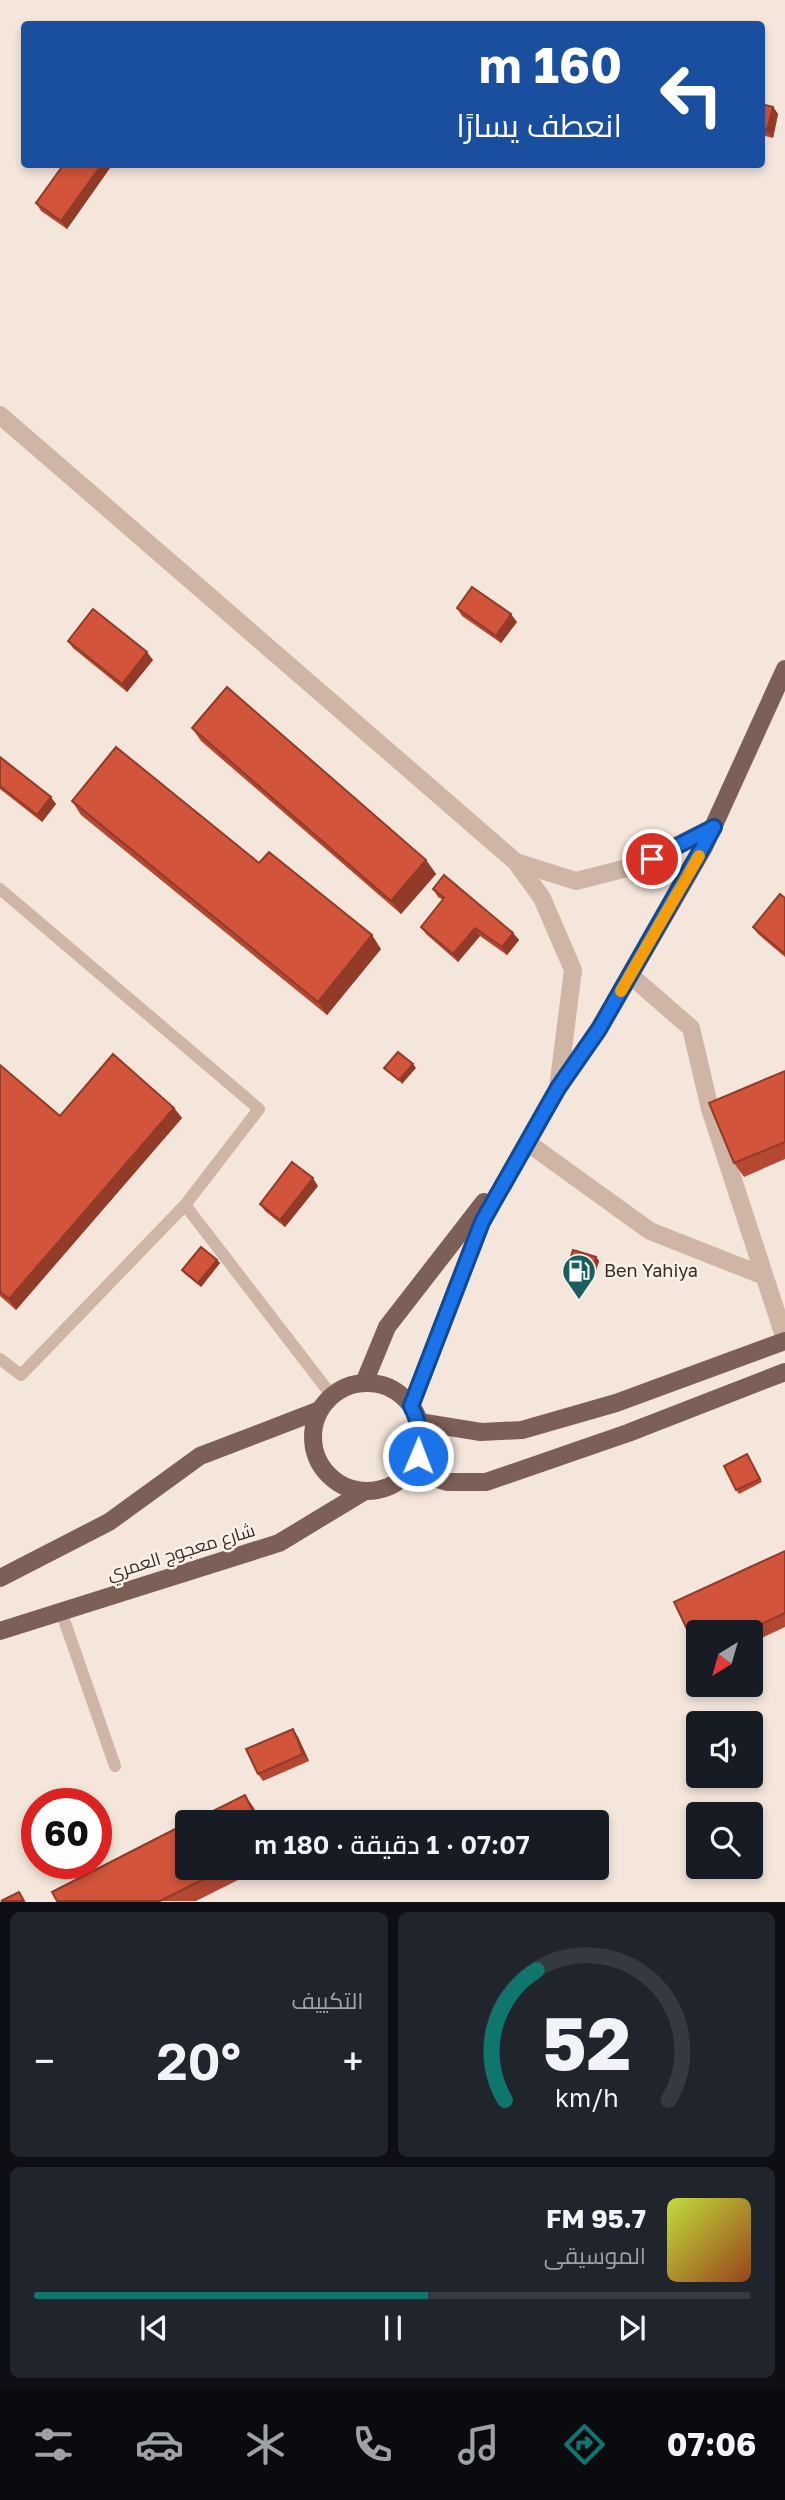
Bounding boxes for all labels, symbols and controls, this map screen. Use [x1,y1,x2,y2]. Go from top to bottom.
text: 160 m [479,35,622,94]
icon: left [646,49,737,140]
text: انعطف يسارًا [456,106,622,144]
pin [622,829,682,889]
icon: arrive [633,840,671,878]
fuel station icon: Ben Yahiya [560,1252,598,1301]
place label: Ben Yahiya [604,1259,698,1281]
position arrow [381,1419,455,1493]
street label: شارع معجوج العمري [104,1518,258,1588]
north arrow [686,1620,763,1698]
map controls [686,1620,763,1879]
button: sound [686,1711,763,1788]
speed limit sign: 60 [21,1788,112,1879]
button: search [686,1802,763,1879]
text: 07:07 · 1 دقيقة · 180 m [254,1829,530,1860]
text: التكييف [291,1986,364,2014]
text: 52 [542,2000,631,2087]
text: 20° [156,2029,241,2091]
text: − [34,2038,55,2083]
text: + [343,2038,364,2083]
text: km/h [554,2082,618,2113]
text: 95.7 FM [546,2203,646,2234]
text: الموسيقى [544,2241,646,2269]
icon: previous [135,2309,173,2347]
icon: pause [374,2309,412,2347]
icon: next [613,2309,651,2347]
icon: filters [29,2420,78,2469]
icon: car [135,2420,184,2469]
icon: climate [241,2420,290,2469]
icon: phone [348,2420,397,2469]
icon: music [454,2420,503,2469]
icon: directions [560,2420,609,2469]
text: 07:06 [667,2425,756,2463]

